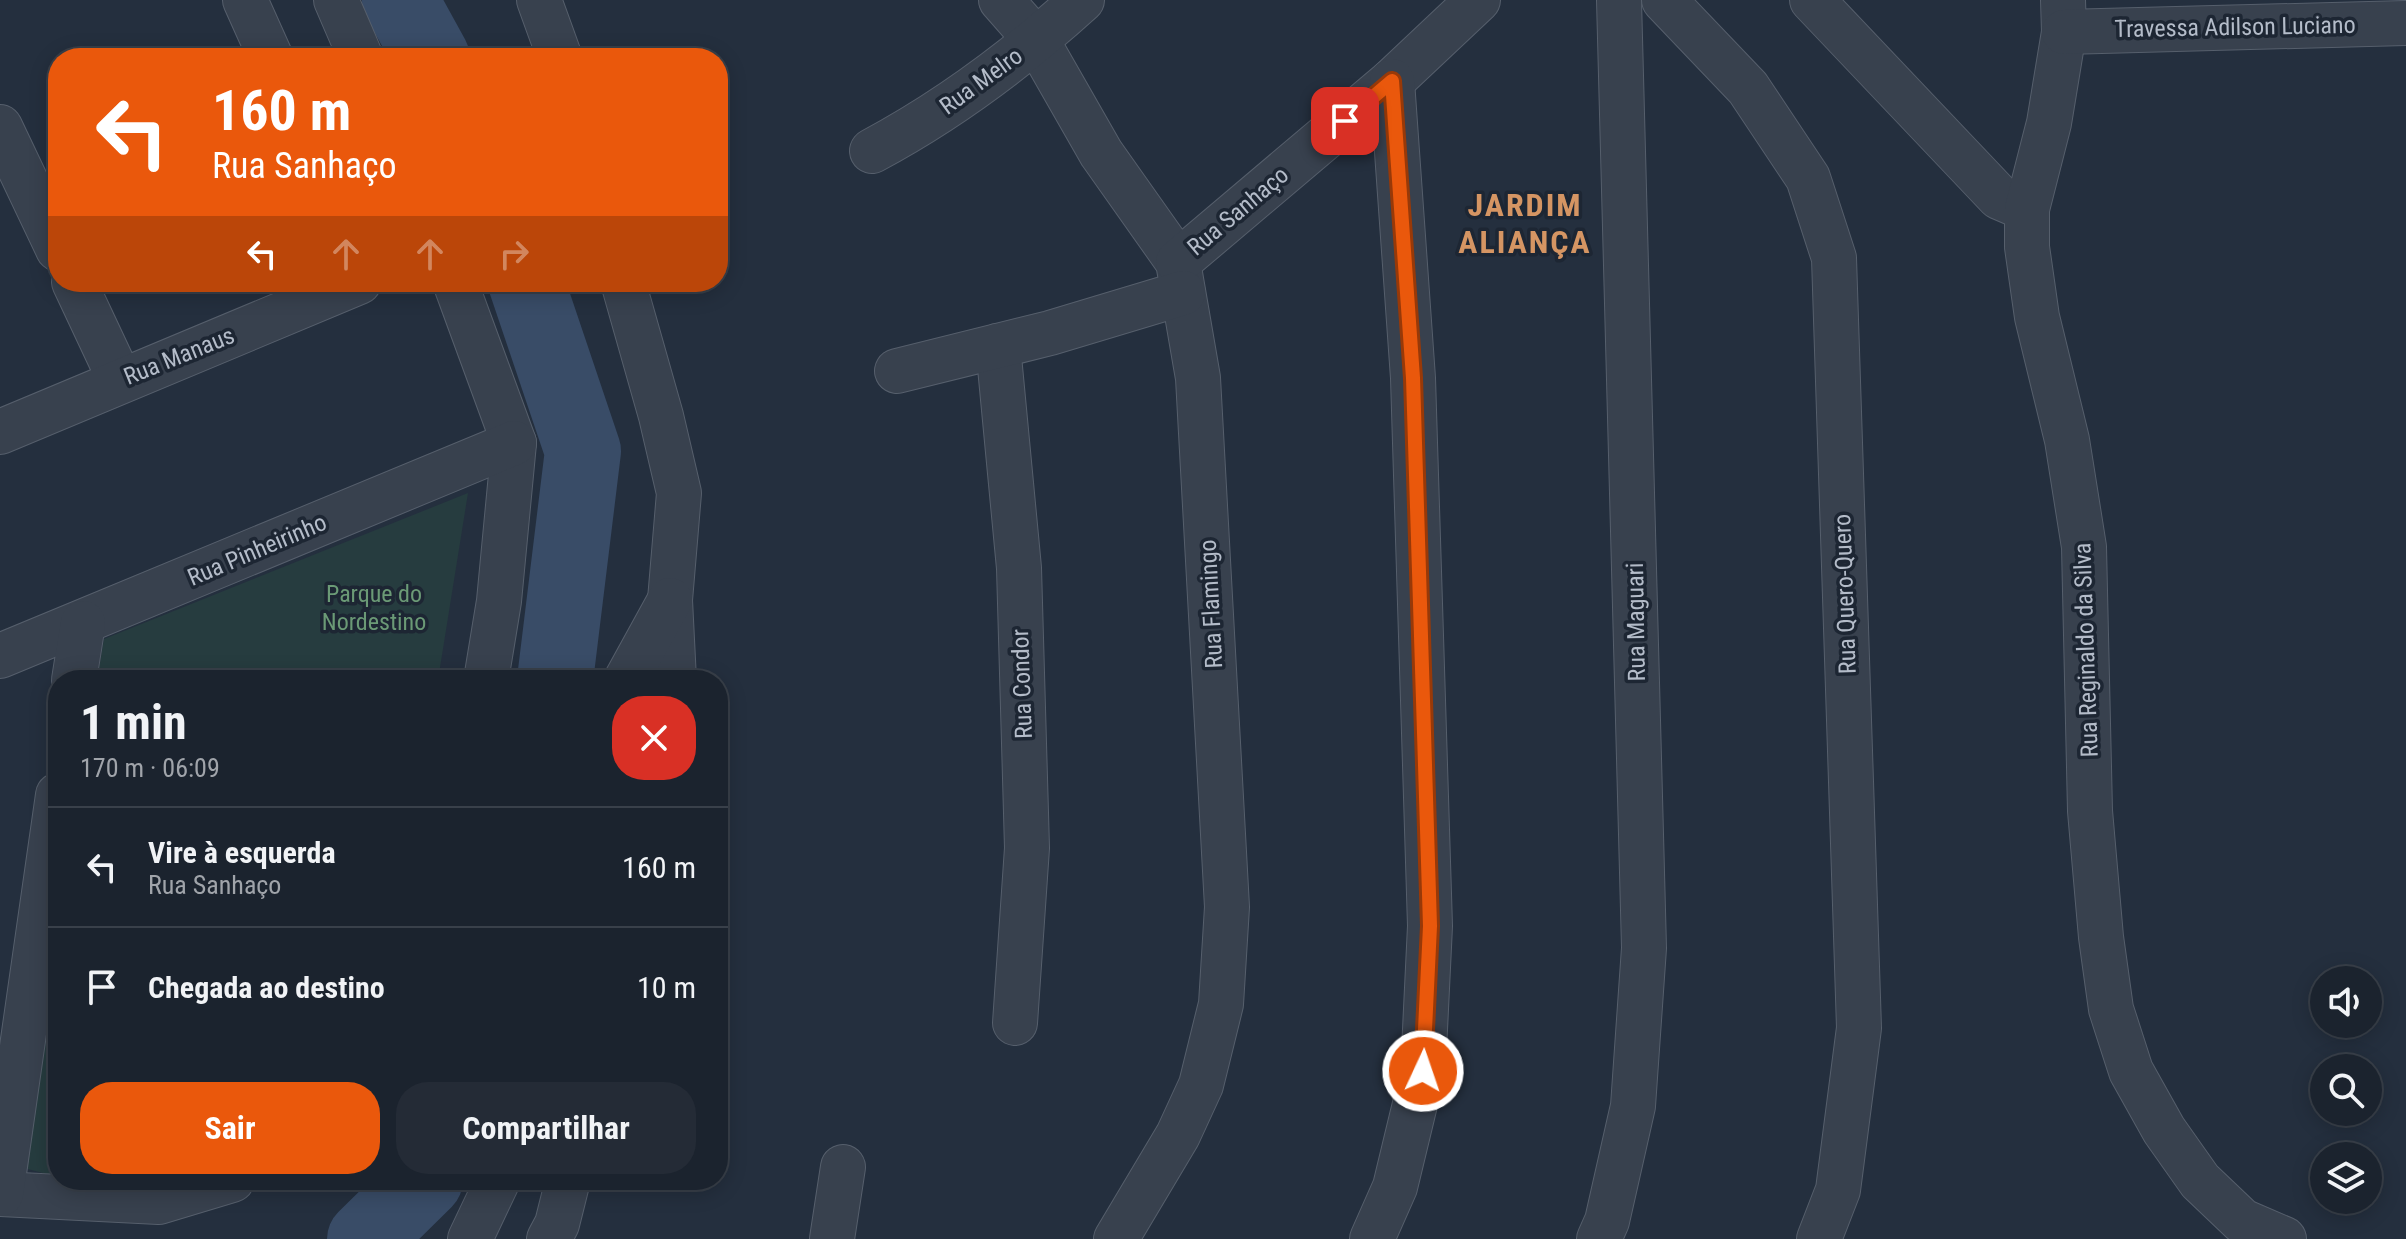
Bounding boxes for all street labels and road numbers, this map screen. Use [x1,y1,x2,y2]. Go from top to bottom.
street label: Travessa Adilson Luciano [2114,11,2356,43]
street label: Rua Melro [934,42,1028,120]
street label: Rua Sanhaço [1182,161,1294,261]
street label: Rua Manaus [120,321,238,391]
street label: Rua Pinheirinho [183,508,331,592]
street label: Rua Quero-Quero [1828,514,1862,674]
street label: Rua Flamingo [1194,539,1228,669]
street label: Rua Reginaldo da Silva [2068,542,2104,758]
street label: Rua Maguari [1621,562,1651,682]
street label: Rua Condor [1006,629,1038,739]

